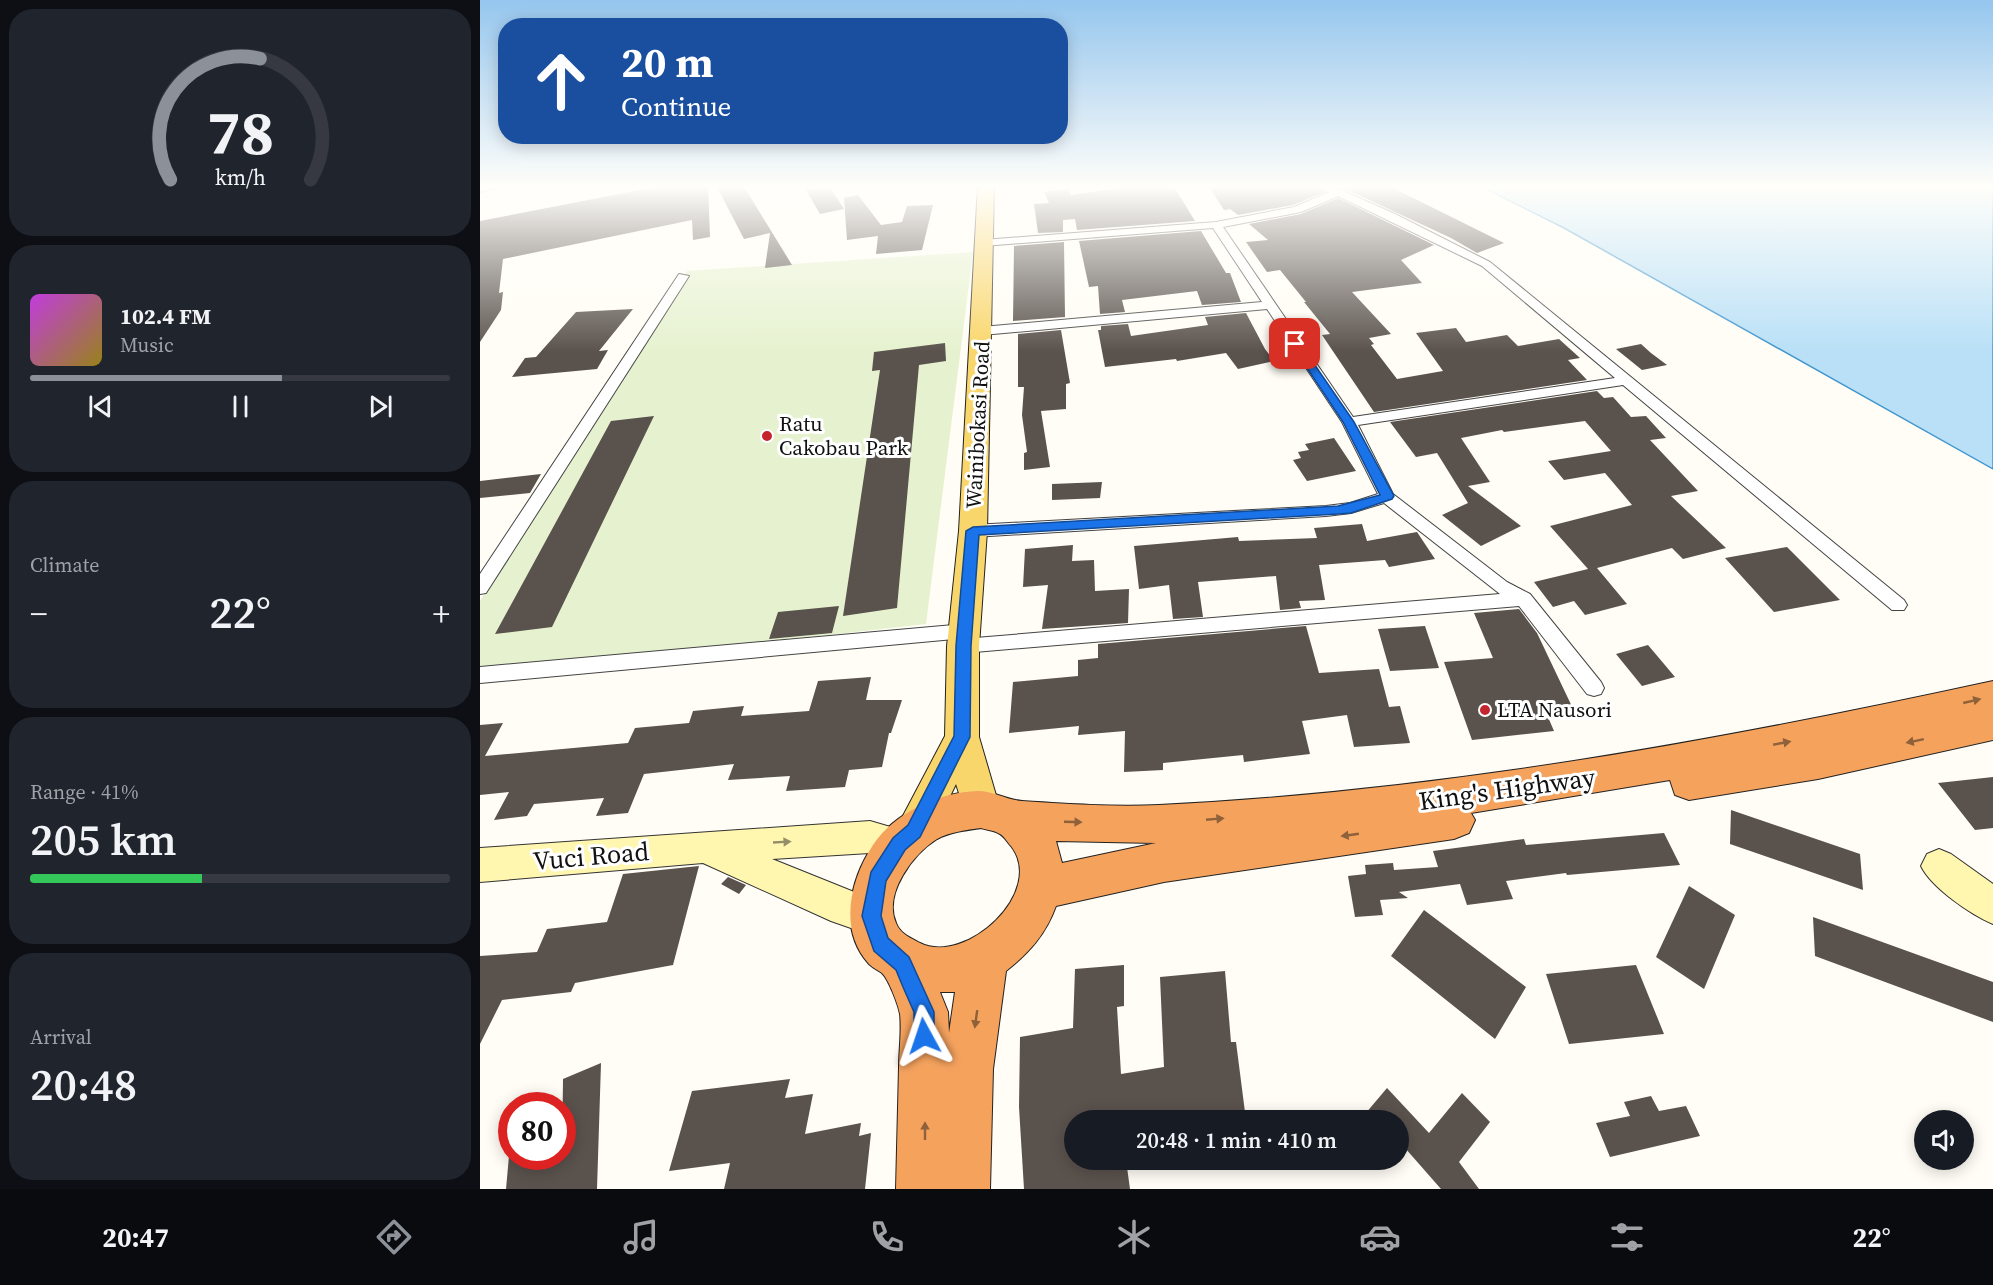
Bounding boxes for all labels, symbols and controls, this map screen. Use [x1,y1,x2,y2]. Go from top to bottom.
text: 20 m [621,33,714,91]
icon: ahead [522,42,600,120]
text: Continue [621,88,731,125]
text: 78 [206,89,274,175]
text: km/h [214,163,266,192]
text: 102.4 FM [120,301,211,331]
pin [1269,318,1320,369]
icon: arrive [1278,327,1311,360]
text: Music [120,331,174,359]
street label: Wainibokasi Road [959,340,996,510]
icon: previous [84,390,117,423]
icon: pause [224,390,257,423]
icon: next [364,390,397,423]
place label: Ratu Cakobau Park [779,409,909,462]
marker: Ratu Cakobau Park [760,429,774,443]
text: Climate [30,551,99,579]
text: 22° [209,581,271,643]
text: − [30,591,48,636]
text: + [433,591,450,636]
place label: LTA Nausori [1497,695,1612,724]
one-way arrow [1963,695,1982,705]
marker: LTA Nausori [1478,703,1492,717]
one-way arrow [1906,736,1925,746]
one-way arrow [1773,738,1792,747]
street label: King's Highway [1417,759,1598,819]
text: Range · 41% [30,778,139,806]
text: 205 km [30,808,177,870]
one-way arrow [1205,815,1224,824]
one-way arrow [1063,817,1082,826]
one-way arrow [1341,830,1360,839]
street label: Vuci Road [532,833,651,879]
one-way arrow [772,838,791,847]
position arrow [892,1004,956,1068]
one-way arrow [971,1009,980,1028]
text: Arrival [30,1023,92,1051]
text: 20:48 [30,1053,137,1115]
speed limit sign: 80 [498,1092,576,1170]
map controls [1914,1110,1974,1170]
button: sound [1914,1110,1974,1170]
one-way arrow [920,1121,930,1140]
text: 20:48 · 1 min · 410 m [1136,1125,1337,1155]
icon: directions [373,1216,415,1258]
icon: music [620,1216,662,1258]
icon: phone [866,1216,908,1258]
icon: climate [1113,1216,1155,1258]
icon: car [1359,1216,1401,1258]
icon: filters [1606,1216,1648,1258]
text: 20:47 [102,1219,169,1256]
text: 22° [1853,1219,1891,1256]

